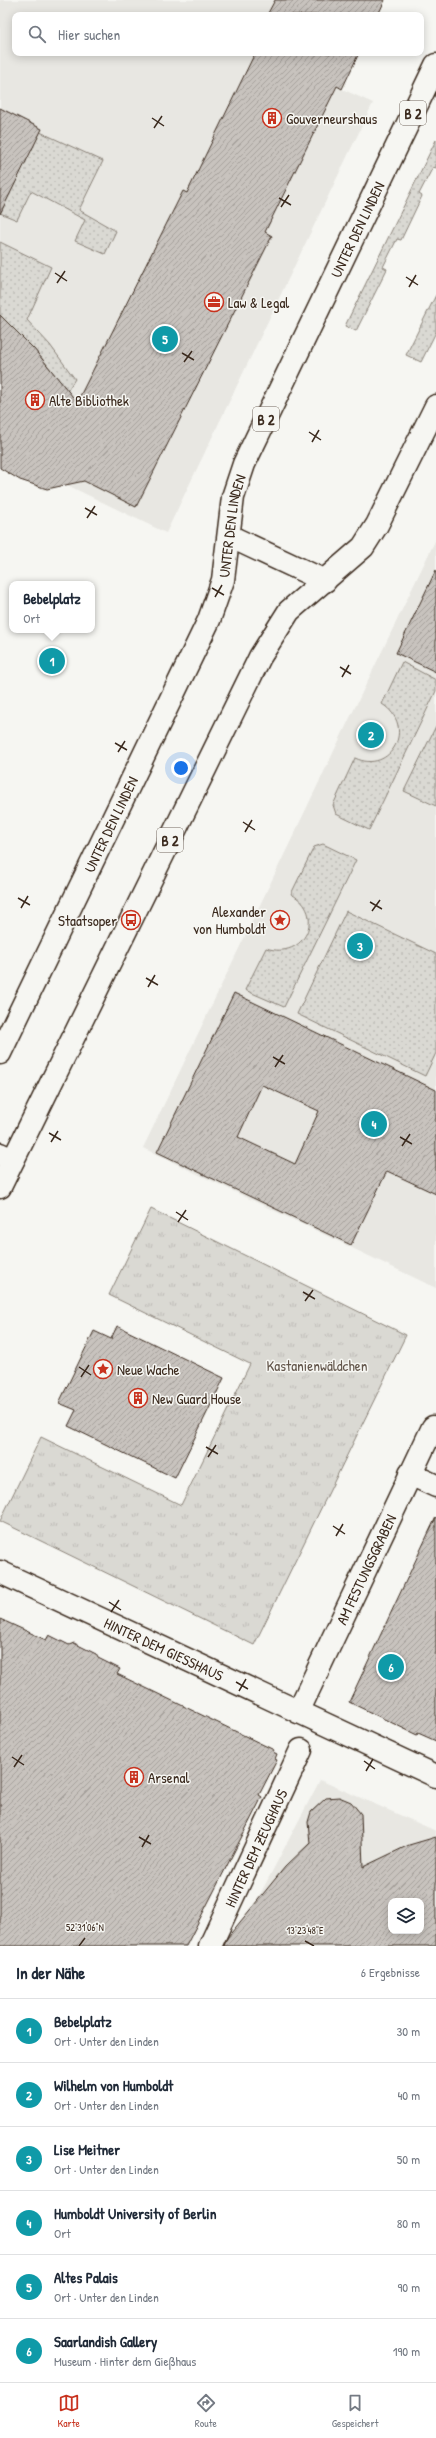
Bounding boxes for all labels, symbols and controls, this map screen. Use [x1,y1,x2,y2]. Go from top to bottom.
search box [12,12,424,56]
icon: search [26,23,48,45]
text: Hier suchen [58,24,120,45]
road number: B 2 [400,101,426,125]
building icon: Gouverneurshaus [261,107,283,129]
place label: Gouverneurshaus [286,108,377,129]
street label: UNTER DEN LINDEN [325,178,389,281]
office icon: Law & Legal [203,291,225,313]
place label: Law & Legal [228,292,289,313]
pin: 5 [152,324,178,354]
building icon: Alte Bibliothek [24,389,46,411]
place label: Alte Bibliothek [49,390,129,411]
road number: B 2 [253,407,279,431]
street label: UNTER DEN LINDEN [213,472,250,579]
popup [9,581,95,633]
text: Bebelplatz [23,588,81,609]
text: Ort [23,609,40,627]
pin: 1 [39,646,65,676]
pin: 2 [358,720,384,750]
your location [171,758,191,778]
street label: UNTER DEN LINDEN [78,773,143,876]
road number: B 2 [157,828,183,852]
place label: Alexander von Humboldt [193,901,267,939]
bus stop icon: Staatsoper [120,909,142,931]
place icon: Alexander von Humboldt [269,909,291,931]
place label: Staatsoper [58,910,117,931]
pin: 3 [347,931,373,961]
pin: 4 [361,1109,387,1139]
park label: Kastanienwäldchen [267,1355,368,1376]
place icon: Neue Wache [92,1358,114,1380]
place label: Neue Wache [117,1359,180,1380]
building icon: New Guard House [127,1387,149,1409]
place label: New Guard House [152,1388,241,1409]
street label: AM FESTUNGSGRABEN [330,1511,401,1628]
street label: HINTER DEM GIESSHAUS [101,1612,227,1686]
pin: 6 [378,1652,404,1682]
building icon: Arsenal [123,1766,145,1788]
place label: Arsenal [148,1767,190,1788]
street label: HINTER DEM ZEUGHAUS [219,1786,292,1910]
map controls [388,1898,424,1934]
button: layers [388,1898,424,1934]
text: 52°31'06"N [66,1921,104,1934]
text: 13°23'48"E [287,1924,324,1937]
text: In der Nähe [16,1961,85,1984]
text: 6 Ergebnisse [361,1963,420,1981]
text: Bebelplatz [54,2011,112,2032]
text: 1 [27,2022,31,2040]
text: 30 m [397,2022,420,2040]
text: Ort · Unter den Linden [54,2032,159,2050]
text: Wilhelm von Humboldt [54,2075,173,2096]
text: 2 [26,2086,32,2104]
text: 40 m [397,2086,420,2104]
text: Ort · Unter den Linden [54,2096,159,2114]
text: Lise Meitner [54,2139,120,2160]
text: 3 [26,2150,32,2168]
text: 50 m [397,2150,420,2168]
text: Ort · Unter den Linden [54,2160,159,2178]
text: Humboldt University of Berlin [54,2203,216,2224]
text: 4 [27,2214,31,2232]
text: 80 m [397,2214,420,2232]
text: Ort [54,2224,71,2242]
text: Altes Palais [54,2267,118,2288]
text: 5 [26,2278,32,2296]
text: 90 m [398,2278,420,2296]
text: Ort · Unter den Linden [54,2288,159,2306]
text: Saarlandish Gallery [54,2331,157,2352]
text: 6 [26,2342,32,2360]
text: 190 m [393,2342,420,2360]
text: Museum · Hinter dem Gießhaus [54,2352,196,2370]
tab: Karte [57,2392,80,2430]
tab: Route [195,2392,217,2430]
tab: Gespeichert [332,2392,379,2430]

